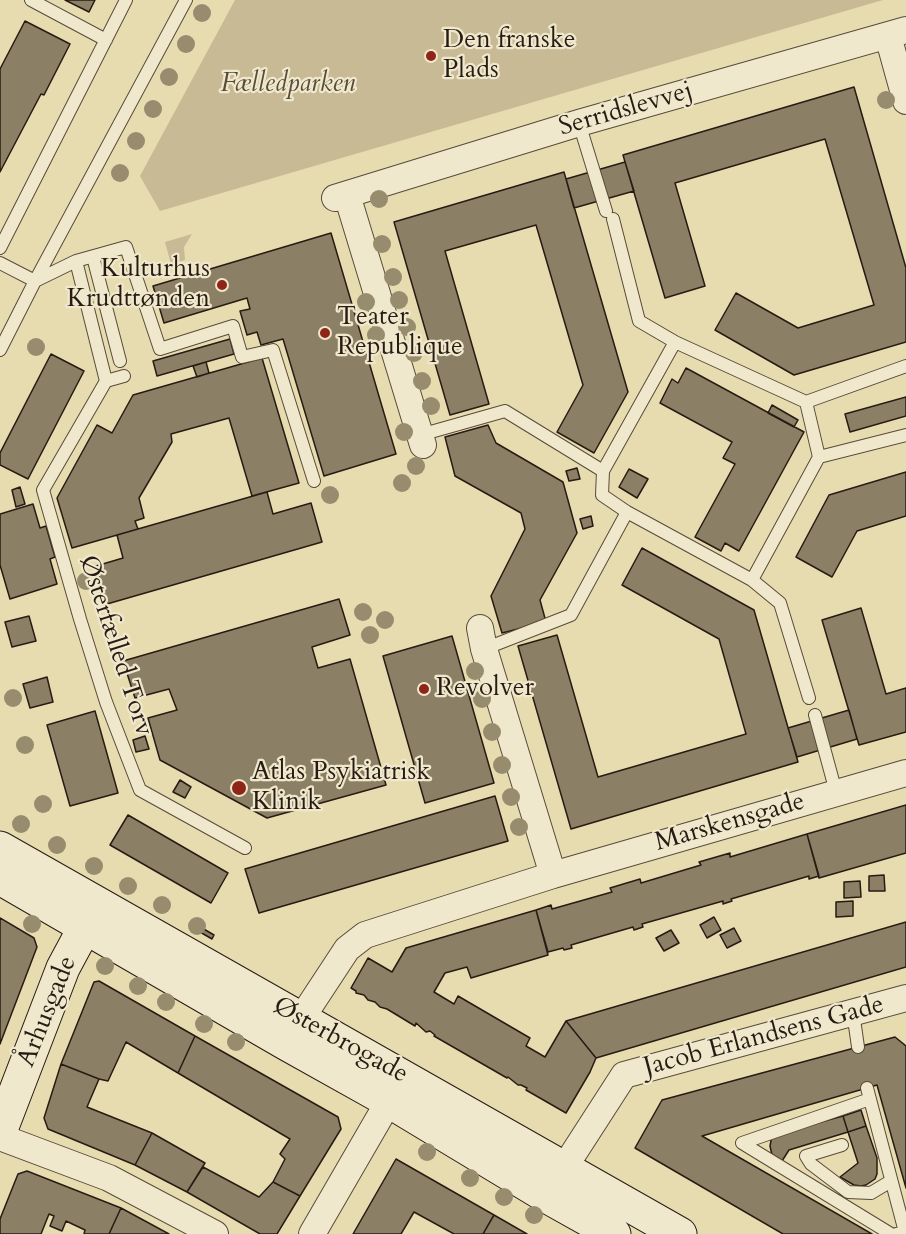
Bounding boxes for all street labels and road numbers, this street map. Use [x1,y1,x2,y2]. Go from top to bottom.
street label: Serridslevvej [556,76,696,144]
street label: Østerfælled Torv [71,552,159,740]
street label: Marskensgade [651,787,809,859]
street label: Århusgade [12,952,84,1072]
street label: Jacob Erlandsens Gade [641,990,887,1084]
street label: Østerbrogade [267,991,413,1091]

